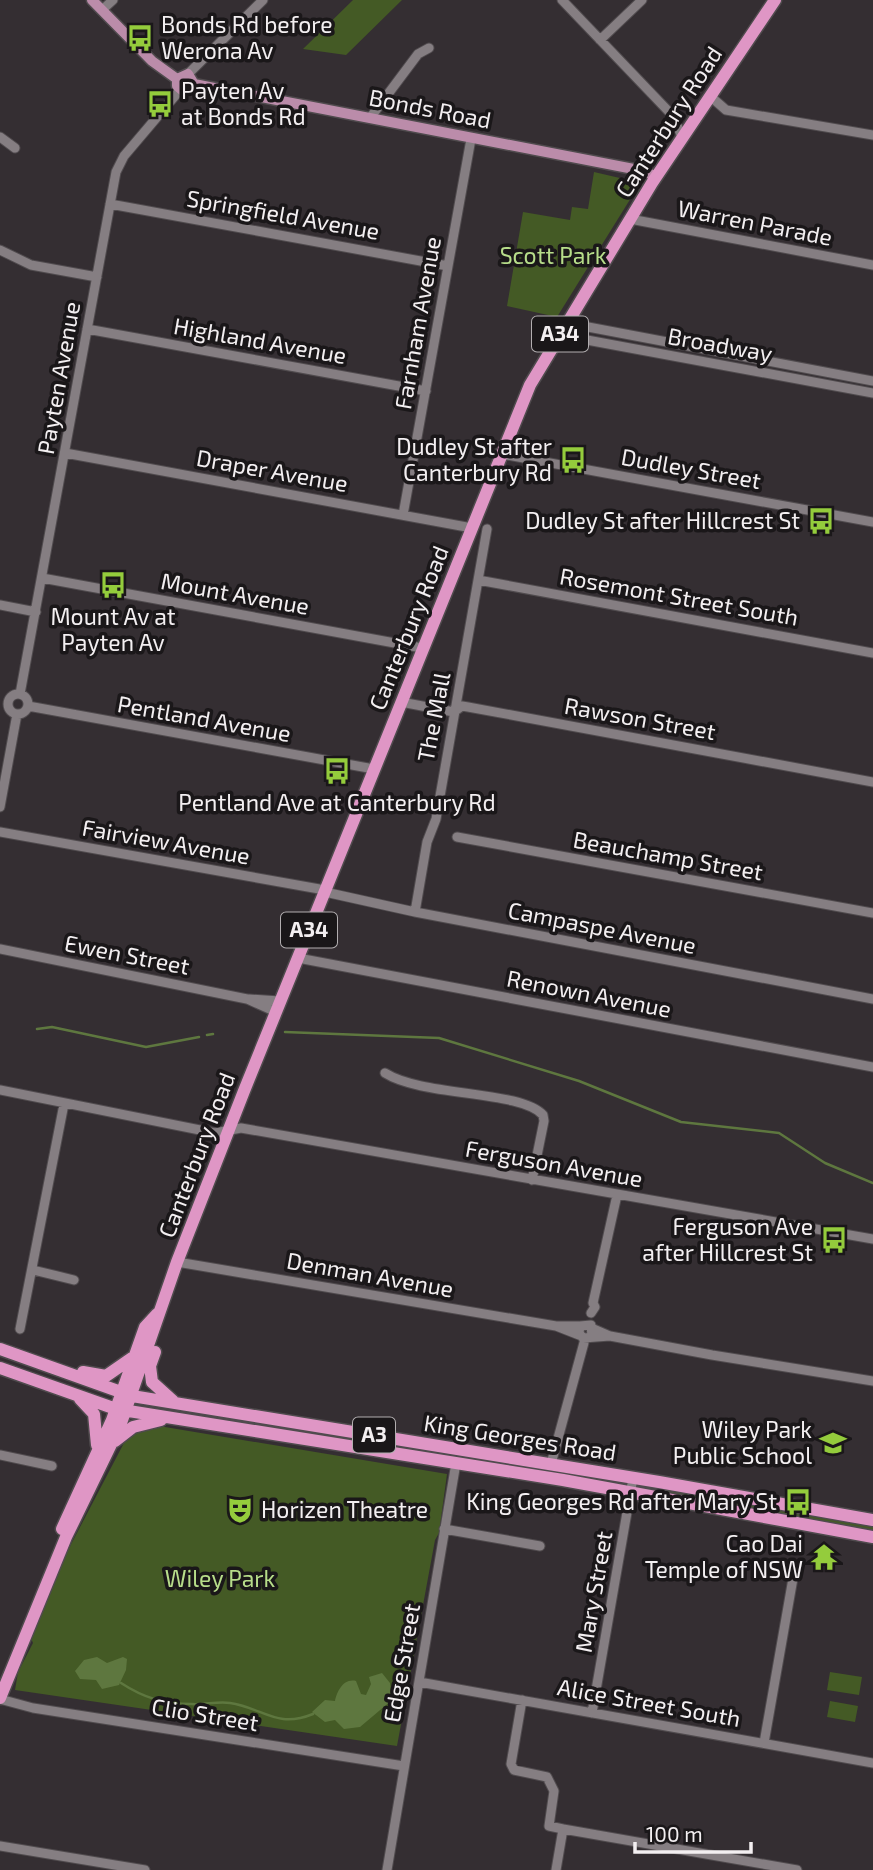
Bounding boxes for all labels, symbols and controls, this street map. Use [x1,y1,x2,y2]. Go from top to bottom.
place label: Bonds Rd before Werona Av [161,10,333,64]
bus stop icon: Bonds Rd before Werona Av [125,23,155,53]
street label: Canterbury Road [609,41,727,202]
place label: Payten Av at Bonds Rd [181,76,306,130]
street label: Bonds Road [367,82,494,134]
bus stop icon: Payten Av at Bonds Rd [145,89,175,119]
street label: Springfield Avenue [185,183,382,245]
street label: Warren Parade [676,193,835,251]
street label: Farnham Avenue [388,234,446,411]
park label: Scott Park [500,241,607,269]
street label: Payten Avenue [31,299,85,456]
street label: Highland Avenue [172,311,349,369]
road number: A34 [532,316,588,352]
street label: Broadway [666,321,775,367]
place label: Dudley St after Canterbury Rd [396,432,552,486]
street label: Dudley Street [619,442,763,494]
street label: Draper Avenue [194,443,350,497]
bus stop icon: Dudley St after Canterbury Rd [558,445,588,475]
place label: Dudley St after Hillcrest St [525,506,800,534]
bus stop icon: Dudley St after Hillcrest St [806,506,836,536]
street label: Canterbury Road [362,541,454,714]
street label: Rosemont Street South [558,561,801,631]
street label: Mount Avenue [159,566,312,620]
bus stop icon: Mount Av at Payten Av [98,570,128,600]
place label: Mount Av at Payten Av [50,602,176,656]
street label: The Mall [411,669,455,764]
street label: Pentland Avenue [115,689,293,747]
street label: Rawson Street [562,691,718,745]
bus stop icon: Pentland Ave at Canterbury Rd [322,756,352,786]
place label: Pentland Ave at Canterbury Rd [178,788,496,816]
street label: Fairview Avenue [80,812,252,870]
street label: Beauchamp Street [571,825,765,886]
street label: Campaspe Avenue [506,895,699,959]
road number: A34 [281,912,337,948]
street label: Ewen Street [62,928,192,980]
street label: Renown Avenue [505,963,674,1023]
street label: Canterbury Road [152,1068,240,1241]
street label: Ferguson Avenue [463,1134,645,1192]
place label: Ferguson Ave after Hillcrest St [642,1212,813,1266]
bus stop icon: Ferguson Ave after Hillcrest St [819,1225,849,1255]
street label: Denman Avenue [285,1246,456,1302]
street label: King Georges Road [422,1408,618,1466]
place label: Wiley Park Public School [673,1415,812,1469]
road number: A3 [353,1418,395,1452]
school or university icon: Wiley Park Public School [818,1428,848,1458]
place label: King Georges Rd after Mary St [466,1487,777,1515]
bus stop icon: King Georges Rd after Mary St [783,1487,813,1517]
theatre icon: Horizen Theatre [225,1495,255,1525]
place label: Horizen Theatre [261,1495,428,1523]
street label: Mary Street [569,1529,617,1655]
place label: Cao Dai Temple of NSW [645,1529,803,1583]
temple icon: Cao Dai Temple of NSW [809,1542,839,1572]
park label: Wiley Park [165,1564,276,1592]
street label: Edge Street [377,1601,425,1724]
street label: Alice Street South [555,1672,743,1732]
street label: Clio Street [150,1692,261,1736]
scale bar [635,1811,750,1855]
text: 100 m [646,1821,703,1846]

